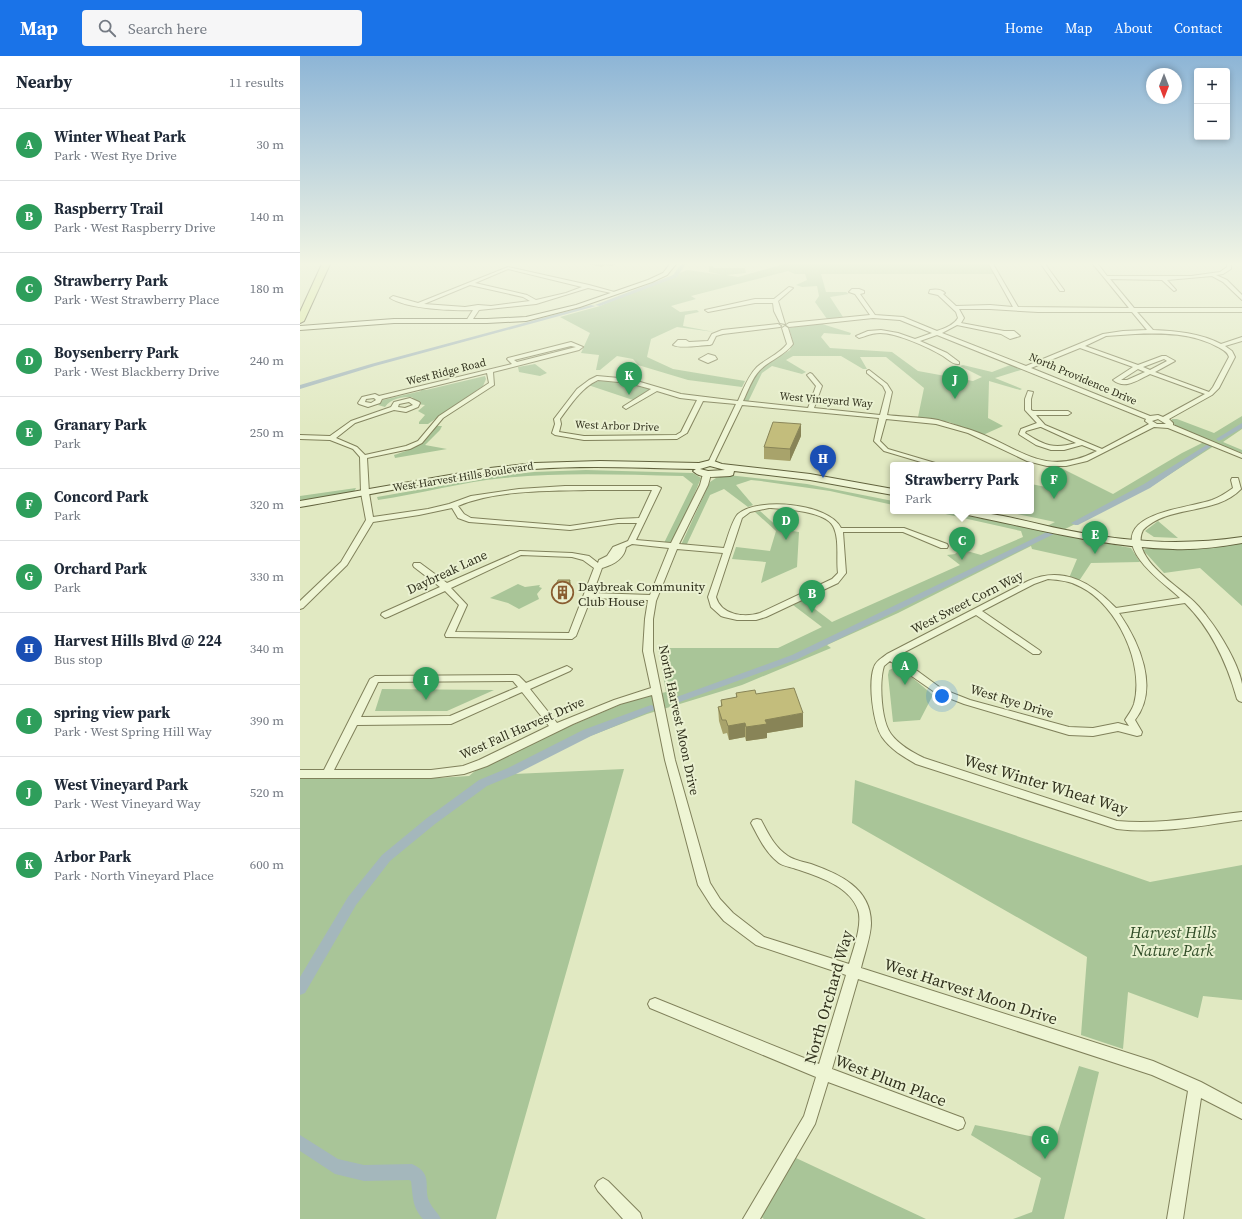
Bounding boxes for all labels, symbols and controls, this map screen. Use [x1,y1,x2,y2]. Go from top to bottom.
search box [82,10,362,46]
text: Map [20,15,58,41]
icon: search [96,17,118,39]
text: Search here [128,18,207,39]
text: Home [1005,18,1043,38]
text: Map [1065,18,1092,38]
text: About [1114,18,1152,38]
text: Contact [1174,18,1222,38]
north arrow [1146,68,1182,104]
map controls [1194,68,1230,140]
button: + [1194,68,1230,104]
text: Nearby [16,70,72,94]
text: 11 results [229,74,284,91]
button: − [1194,104,1230,140]
text: Winter Wheat Park [54,126,186,147]
text: A [25,136,33,153]
text: 30 m [256,136,284,153]
text: Park · West Rye Drive [54,147,177,164]
text: Raspberry Trail [54,198,163,219]
text: B [25,208,33,225]
text: 140 m [250,208,284,225]
text: Park · West Raspberry Drive [54,219,216,236]
text: Strawberry Park [54,270,168,291]
text: C [25,280,33,297]
text: 180 m [250,280,284,297]
text: Park · West Strawberry Place [54,291,219,308]
text: Boysenberry Park [54,342,179,363]
street label: North Providence Drive [1027,349,1140,409]
text: D [24,352,34,369]
text: 240 m [250,352,284,369]
street label: West Ridge Road [405,355,488,389]
pin: K [616,362,642,395]
text: Park · West Blackberry Drive [54,363,219,380]
pin: J [942,366,968,399]
street label: West Vineyard Way [779,388,874,412]
text: Granary Park [54,414,147,435]
street label: West Arbor Drive [575,417,660,435]
text: E [25,424,33,441]
text: 250 m [250,424,284,441]
text: Park [54,435,81,452]
pin: H [810,445,836,478]
street label: West Harvest Hills Boulevard [391,458,535,496]
popup [890,462,1034,514]
pin: F [1041,466,1067,499]
text: Strawberry Park [905,469,1019,490]
text: Concord Park [54,486,148,507]
text: Park [905,490,932,507]
text: F [25,496,33,513]
text: 320 m [250,496,284,513]
text: Park [54,507,81,524]
pin: D [773,507,799,540]
pin: E [1082,521,1108,554]
pin: C [949,527,975,560]
street label: Daybreak Lane [404,546,490,598]
text: Orchard Park [54,558,147,579]
street label: West Sweet Corn Way [908,566,1026,638]
text: G [25,568,33,585]
text: 330 m [250,568,284,585]
place label: Daybreak Community Club House [578,578,705,610]
text: Park [54,579,81,596]
building icon: Daybreak Community Club House [550,580,576,606]
pin: B [799,580,825,613]
text: Harvest Hills Blvd @ 224 [54,630,222,651]
text: H [24,640,34,657]
text: 340 m [250,640,284,657]
street label: North Harvest Moon Drive [655,643,703,797]
text: Bus stop [54,651,103,668]
pin: A [892,652,918,685]
pin: I [413,667,439,700]
street label: West Rye Drive [968,680,1056,722]
your location [932,686,952,706]
street label: West Fall Harvest Drive [457,693,587,763]
text: spring view park [54,702,170,723]
text: I [26,712,32,729]
text: 390 m [250,712,284,729]
text: Park · West Spring Hill Way [54,723,212,740]
street label: West Winter Wheat Way [961,749,1132,820]
text: West Vineyard Park [54,774,188,795]
text: J [26,784,32,801]
text: 520 m [250,784,284,801]
text: Park · West Vineyard Way [54,795,201,812]
text: Arbor Park [54,846,131,867]
text: K [24,856,34,873]
text: 600 m [250,856,284,873]
text: Park · North Vineyard Place [54,867,214,884]
park label: Harvest Hills Nature Park [1128,921,1217,961]
street label: North Orchard Way [798,927,858,1067]
street label: West Harvest Moon Drive [882,953,1060,1029]
street label: West Plum Place [832,1049,950,1111]
pin: G [1032,1126,1058,1159]

